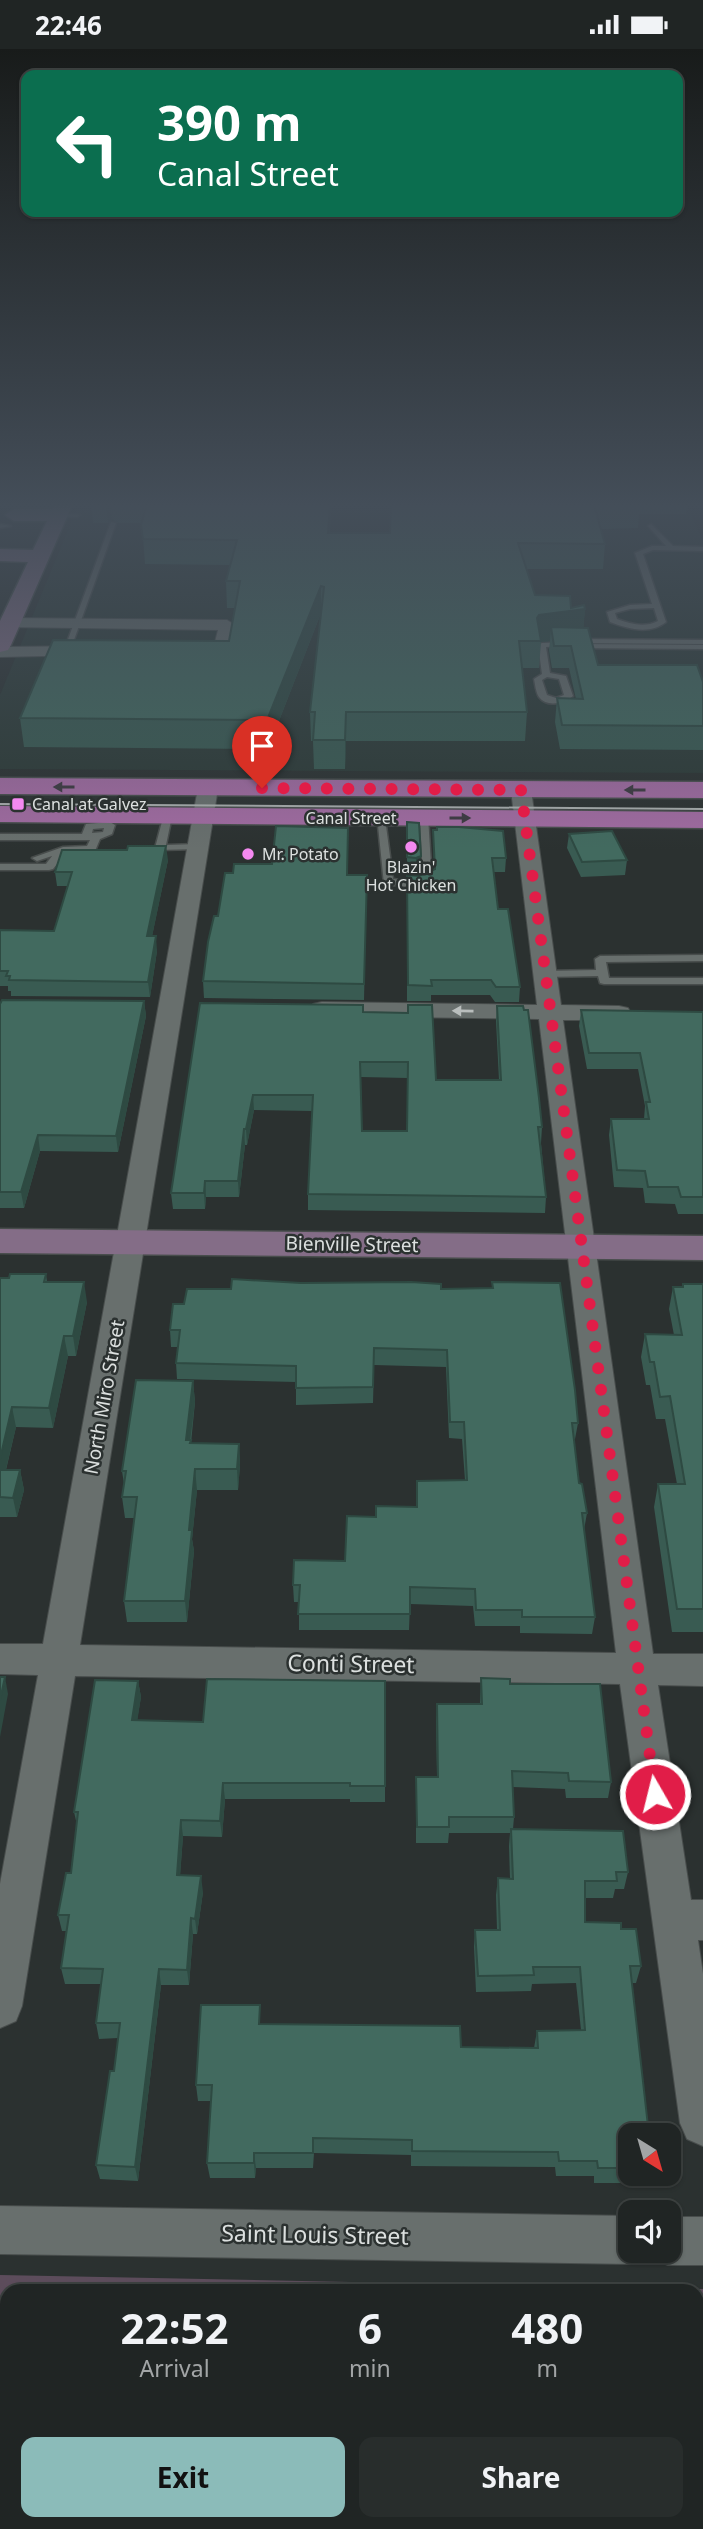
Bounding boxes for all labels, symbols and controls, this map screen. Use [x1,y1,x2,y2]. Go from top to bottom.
text: 22:46 [35,7,102,43]
text: 390 m [157,89,302,155]
icon: left [42,98,133,189]
text: Canal Street [157,152,339,195]
pin [232,716,292,788]
icon: arrive [243,727,281,765]
one-way arrow [53,781,75,793]
one-way arrow [624,784,646,796]
place label: Canal at Galvez [32,793,146,815]
marker: Canal at Galvez [10,796,26,812]
street label: Canal Street [306,807,397,829]
one-way arrow [449,813,471,824]
marker: Blazin' Hot Chicken [403,839,419,855]
place label: Mr. Potato [262,843,339,865]
marker: Mr. Potato [240,846,256,862]
place label: Blazin' Hot Chicken [366,856,456,896]
one-way arrow [452,1005,474,1017]
street label: Bienville Street [285,1230,419,1258]
street label: North Miro Street [78,1318,130,1476]
street label: Conti Street [287,1646,415,1680]
position arrow [618,1757,692,1831]
north arrow [618,2123,681,2186]
map controls [618,2123,681,2263]
button: sound [618,2200,681,2263]
street label: Saint Louis Street [221,2216,409,2252]
text: 22:52 [121,2299,228,2356]
text: 6 [358,2299,382,2356]
text: 480 [511,2299,583,2356]
text: Arrival [139,2352,210,2384]
text: min [349,2352,391,2384]
text: m [537,2352,558,2384]
button: Exit [21,2437,345,2517]
button: Share [359,2437,683,2517]

